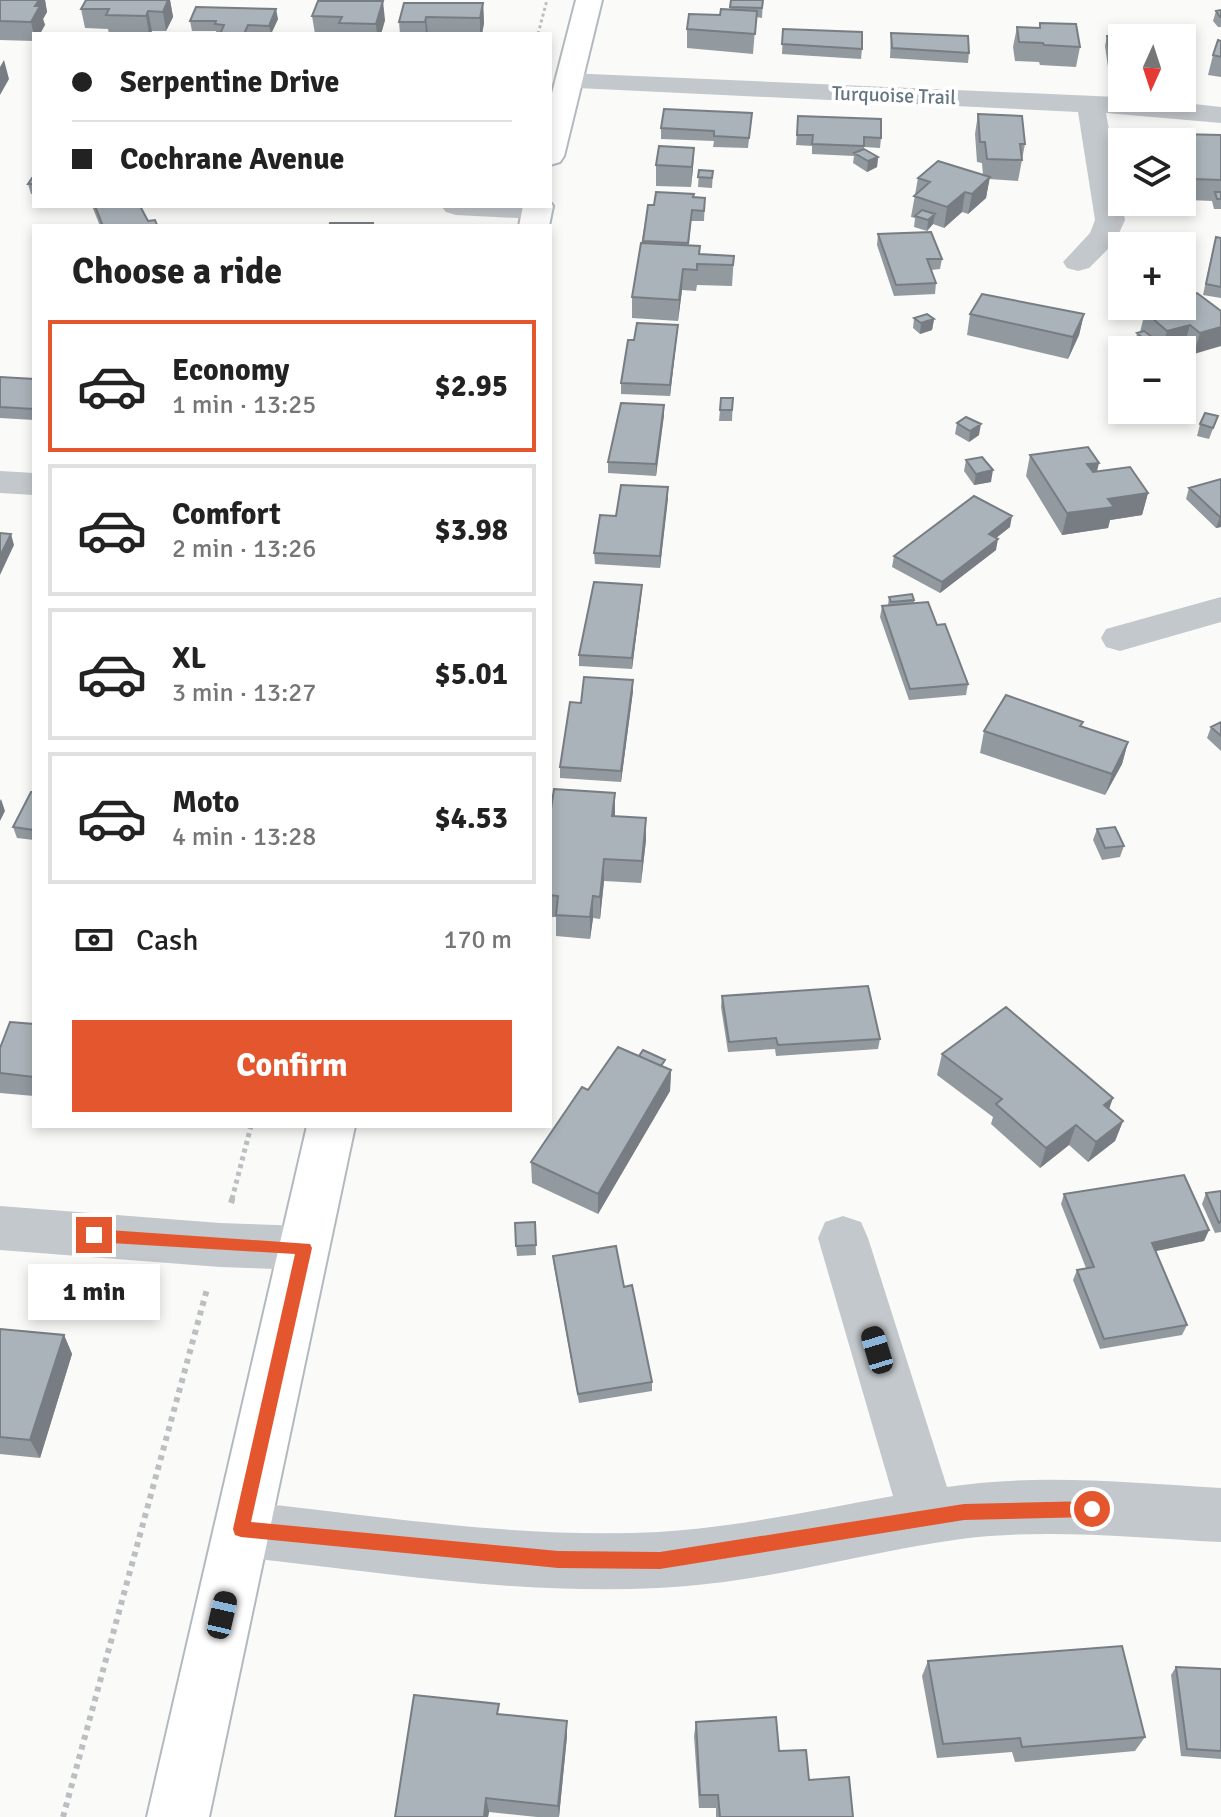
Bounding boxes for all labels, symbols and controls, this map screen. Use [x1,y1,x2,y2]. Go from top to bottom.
north arrow [1108,24,1196,112]
map controls [1108,24,1196,424]
text: Serpentine Drive [120,64,339,101]
street label: Turquoise Trail [831,81,957,110]
button: layers [1108,128,1196,216]
text: Cochrane Avenue [120,141,345,178]
button: + [1108,232,1196,320]
text: Choose a ride [72,249,282,294]
button: − [1108,336,1196,424]
icon: car [76,350,148,422]
text: Economy [172,352,289,389]
text: $2.95 [435,368,508,405]
text: 1 min · 13:25 [172,389,316,421]
icon: car [76,494,148,566]
text: Comfort [172,496,281,533]
text: $3.98 [435,512,508,549]
text: 2 min · 13:26 [172,533,316,565]
icon: car [76,638,148,710]
text: XL [172,640,206,677]
text: $5.01 [435,656,508,693]
text: 3 min · 13:27 [172,677,316,709]
icon: car [76,782,148,854]
text: Moto [172,784,239,821]
text: $4.53 [435,800,508,837]
text: 4 min · 13:28 [172,821,316,853]
icon: cash [72,918,116,962]
text: Cash [136,922,199,959]
text: 170 m [443,924,512,956]
button: Confirm [72,1020,512,1112]
route end [76,1217,112,1253]
callout: 1 min [28,1263,160,1319]
text: 1 min [63,1276,125,1308]
car [859,1324,895,1376]
route start [1074,1491,1110,1527]
car [205,1589,239,1641]

